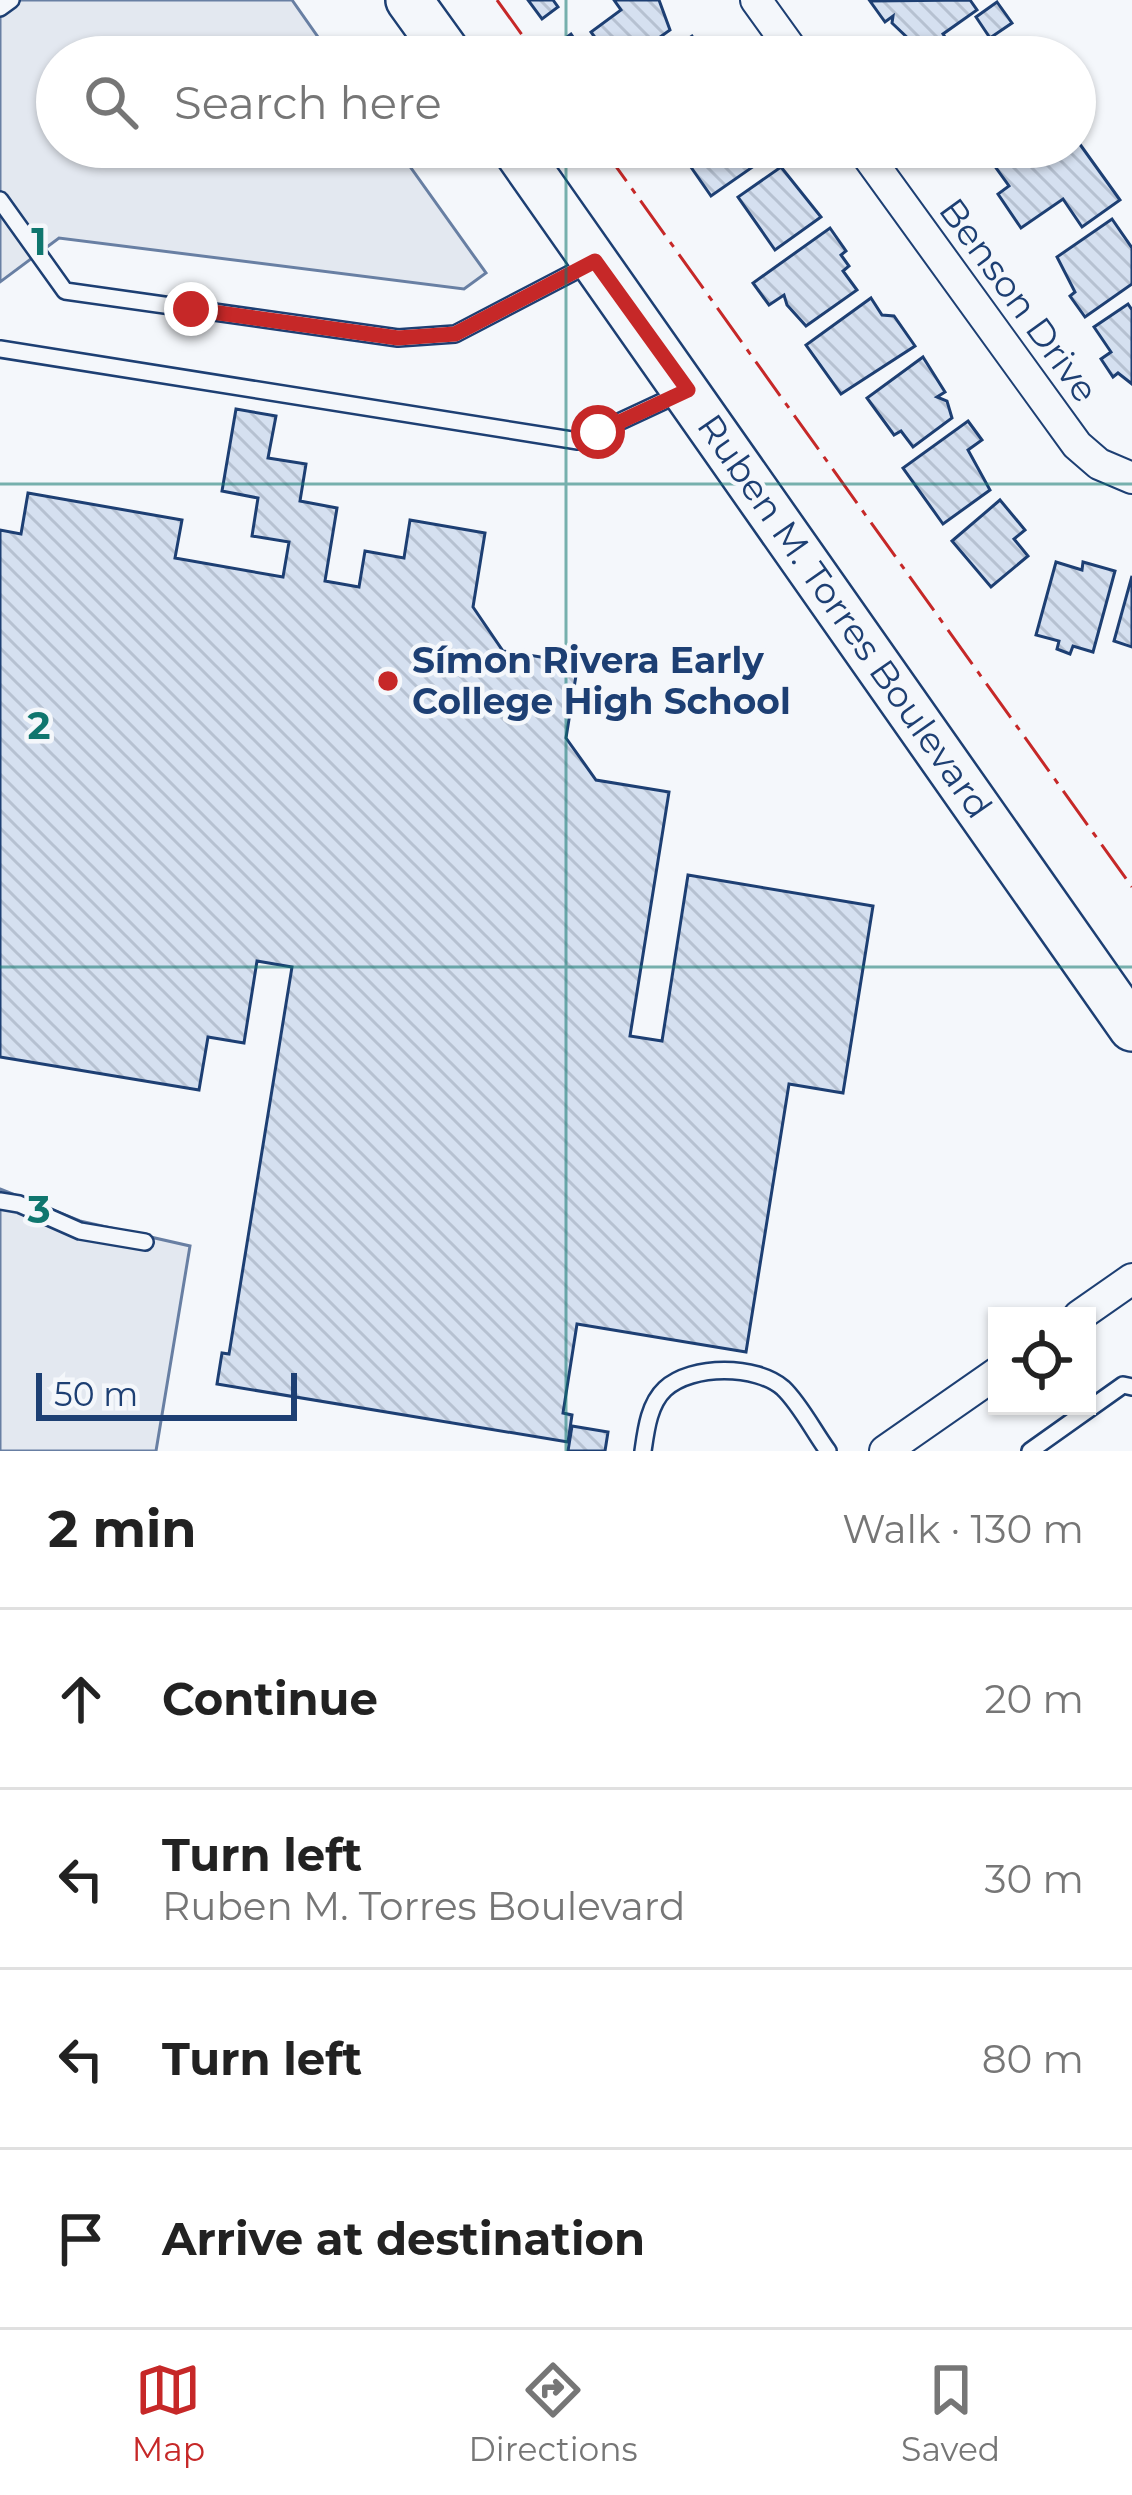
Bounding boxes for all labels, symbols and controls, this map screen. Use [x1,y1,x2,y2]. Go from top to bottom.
search box [36,36,1096,168]
icon: search [78,69,144,135]
text: Search here [174,75,442,130]
street label: Benson Drive [930,189,1108,411]
text: 1 [31,217,47,265]
route end [164,282,218,336]
route start [571,405,625,459]
street label: Ruben M. Torres Boulevard [688,405,1002,827]
place label: Símon Rivera Early College High School [412,638,791,723]
marker: Símon Rivera Early College High School [375,668,401,694]
text: 2 [27,701,51,749]
text: 3 [26,1185,51,1233]
map controls [988,1307,1096,1415]
button: locate [988,1307,1096,1415]
scale bar [36,1367,297,1420]
text: 50 m [54,1374,138,1414]
text: 2 min [48,1498,197,1560]
text: Walk · 130 m [842,1505,1084,1553]
icon: ahead [48,1666,114,1732]
text: Continue [162,1671,378,1726]
text: 20 m [985,1675,1084,1723]
text: Turn left [162,1827,362,1882]
icon: left [48,1846,114,1912]
text: 30 m [985,1855,1084,1903]
text: Ruben M. Torres Boulevard [162,1882,685,1930]
icon: left [48,2026,114,2092]
text: Turn left [162,2031,362,2086]
text: 80 m [982,2035,1084,2083]
icon: arrive [48,2206,114,2272]
text: Arrive at destination [162,2211,645,2266]
tab: Map [132,2357,205,2469]
tab: Directions [469,2357,638,2469]
tab: Saved [901,2357,1000,2469]

